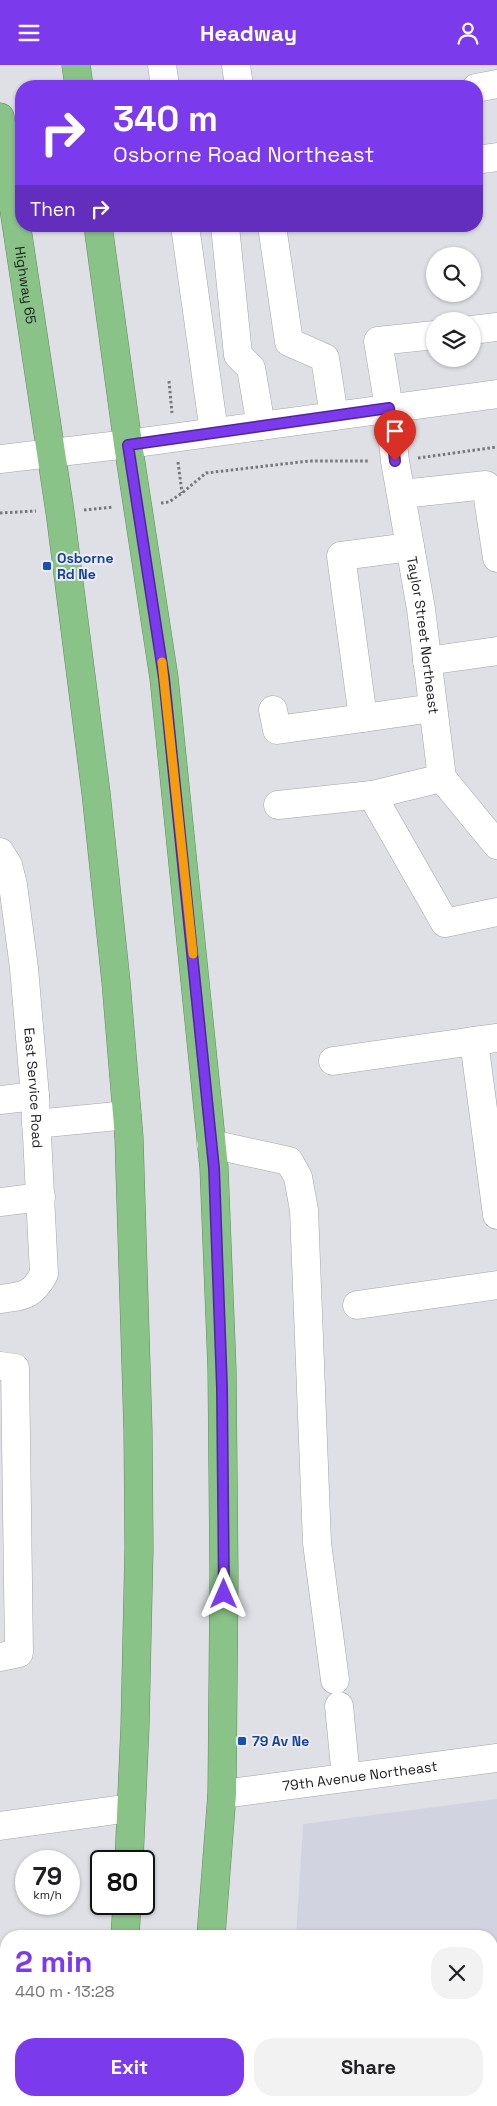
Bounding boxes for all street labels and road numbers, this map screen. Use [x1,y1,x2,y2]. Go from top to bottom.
street label: Highway 65 [11,245,40,325]
street label: Taylor Street Northeast [403,555,443,715]
street label: East Service Road [20,1027,47,1149]
street label: 79th Avenue Northeast [281,1757,438,1795]

